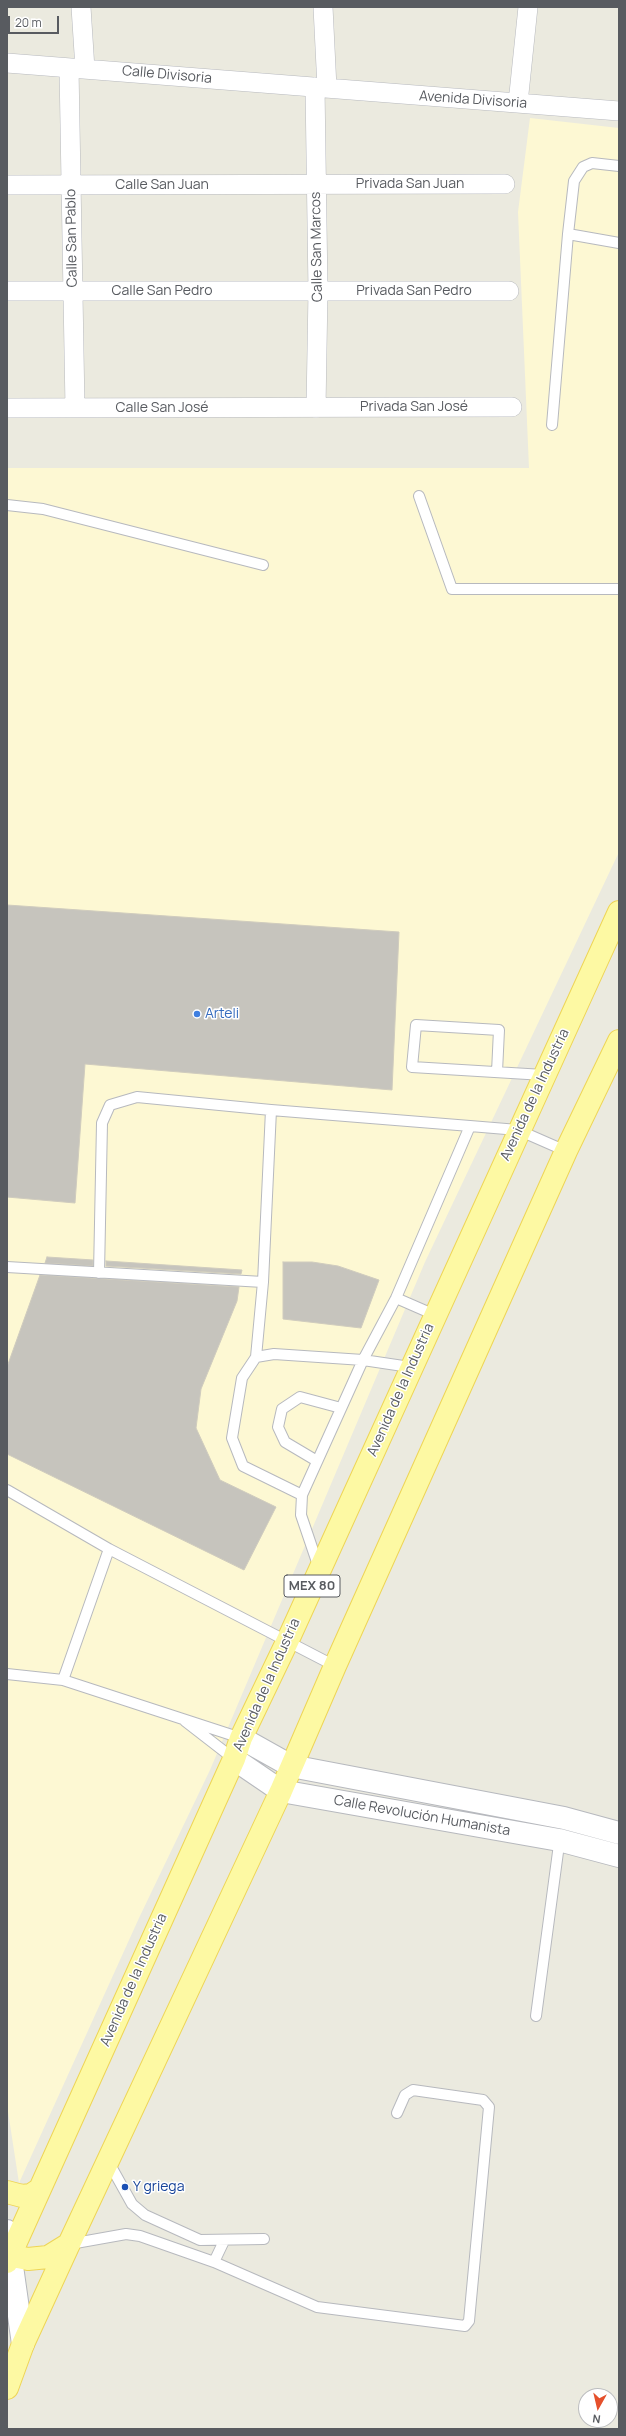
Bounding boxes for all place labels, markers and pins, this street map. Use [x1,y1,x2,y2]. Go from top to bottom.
place label: Arteli [205,1006,239,1022]
marker: Arteli [192,1009,202,1019]
place label: Y griega [133,2179,184,2195]
marker: Y griega [120,2182,130,2192]

